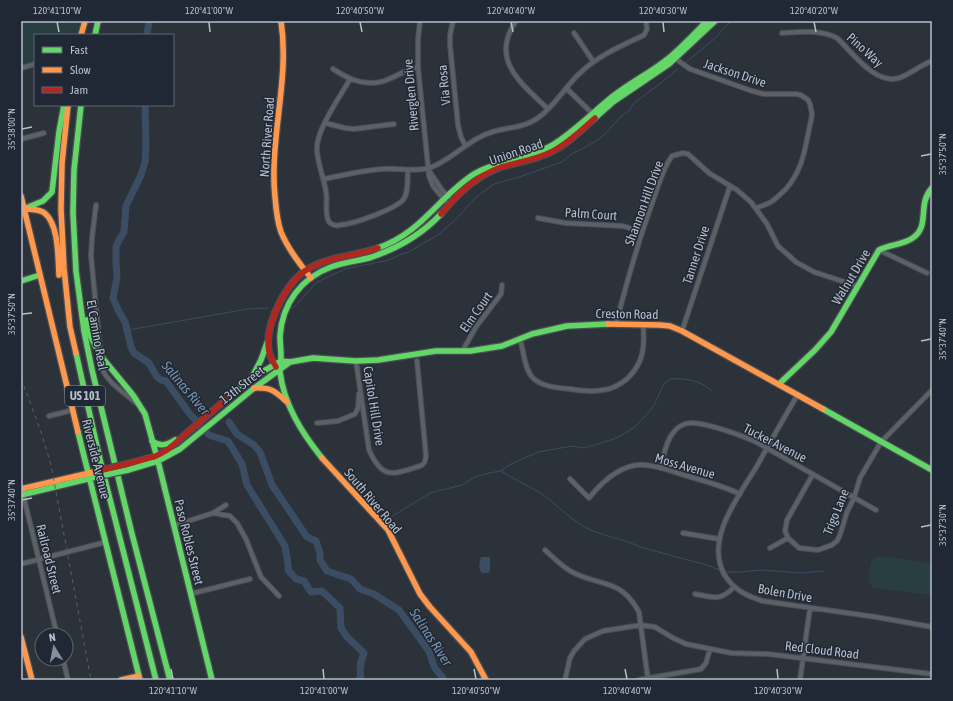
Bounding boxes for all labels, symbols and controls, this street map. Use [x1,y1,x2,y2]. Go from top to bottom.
text: 120°41'10"W [33,5,82,16]
text: 120°41'00"W [185,5,234,16]
text: 120°40'50"W [336,5,385,16]
text: 120°40'40"W [487,5,536,16]
text: 120°40'30"W [639,5,688,16]
text: 120°40'20"W [790,5,839,16]
street label: Pino Way [844,30,887,71]
legend [34,34,174,106]
text: Fast [70,43,88,57]
street label: Jackson Drive [702,56,768,90]
street label: Riverglen Drive [400,58,422,132]
text: Slow [70,63,91,77]
street label: Via Rosa [434,64,454,106]
text: Jam [70,83,88,97]
street label: North River Road [257,96,277,178]
text: 35°38'00"N [6,108,17,150]
text: 35°37'50"N [937,133,948,175]
street label: Union Road [487,136,545,168]
street label: Shannon Hill Drive [622,159,666,247]
street label: Palm Court [564,205,618,223]
street label: Tanner Drive [680,224,712,286]
street label: Walnut Drive [829,247,873,307]
street label: Elm Court [457,289,495,335]
text: 35°37'50"N [6,293,17,335]
street label: El Camino Real [83,299,111,372]
street label: Creston Road [595,306,659,322]
text: 35°37'40"N [937,318,948,360]
water label: Salinas River [158,357,214,419]
street label: 13th Street [217,363,268,407]
street label: Capitol Hill Drive [360,365,388,447]
road number: US 101 [65,386,105,406]
street label: Riverside Avenue [79,417,113,501]
street label: Tucker Avenue [741,421,809,465]
street label: Moss Avenue [653,450,717,482]
street label: South River Road [341,465,405,537]
text: 35°37'40"N [6,479,17,521]
street label: Trigo Lane [820,487,852,537]
street label: Paso Robles Street [171,498,207,587]
text: 35°37'30"N [937,504,948,546]
street label: Railroad Street [33,523,65,596]
street label: Bolen Drive [757,581,813,605]
water label: Salinas River [406,604,456,670]
north arrow [34,627,74,667]
text: N [48,631,57,644]
street label: Red Cloud Road [784,638,860,662]
text: 120°41'10"W [149,685,198,696]
text: 120°41'00"W [300,685,349,696]
text: 120°40'50"W [452,685,501,696]
text: 120°40'40"W [603,685,652,696]
text: 120°40'30"W [754,685,803,696]

